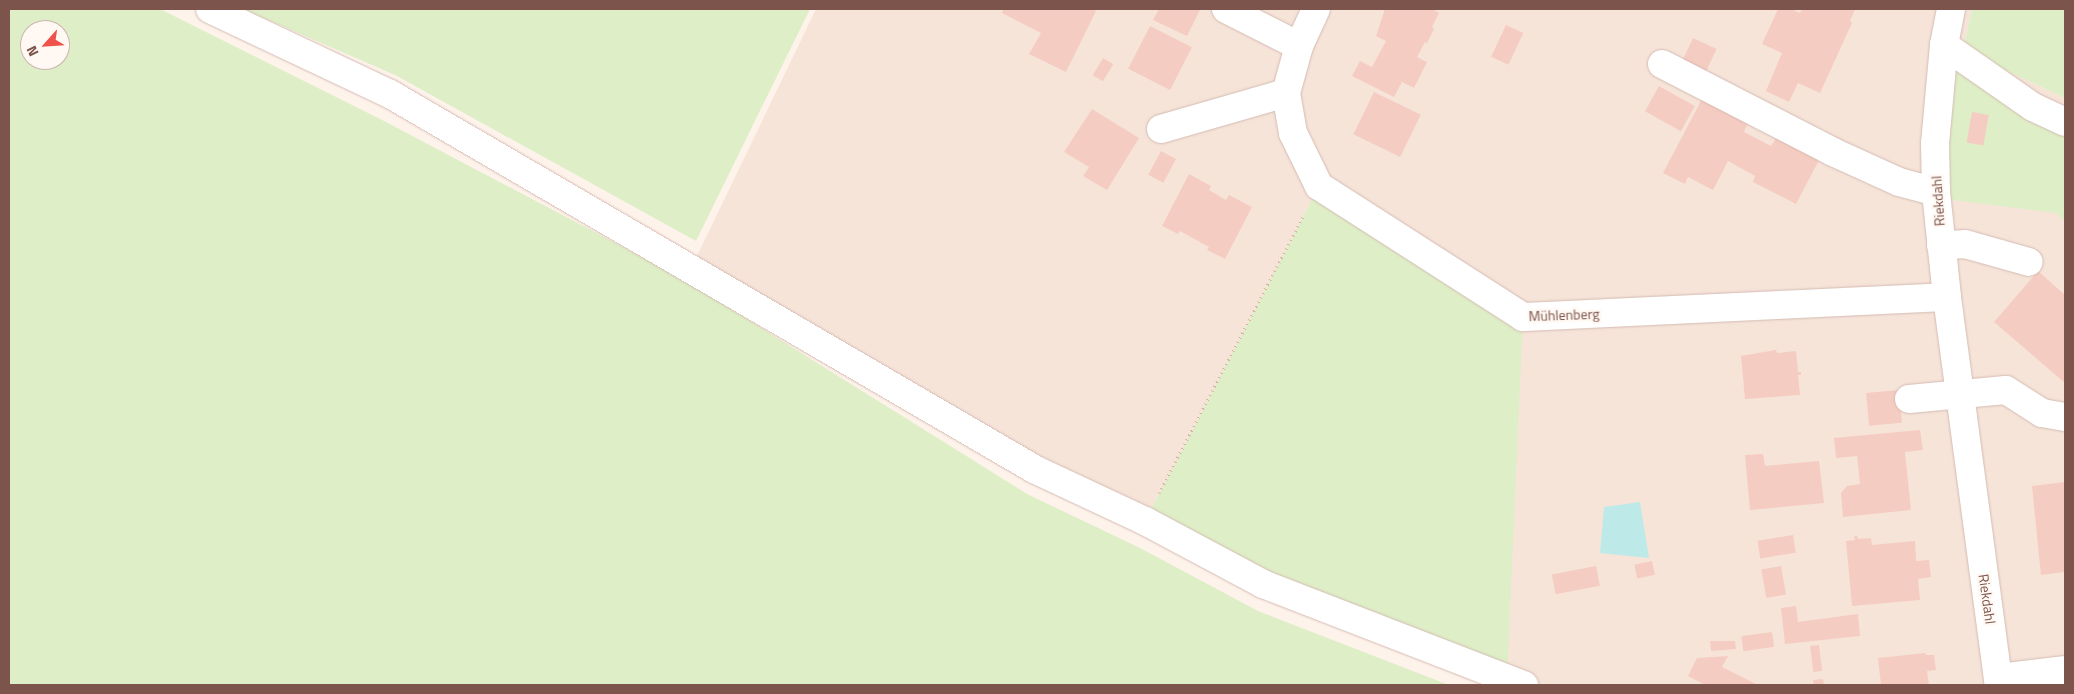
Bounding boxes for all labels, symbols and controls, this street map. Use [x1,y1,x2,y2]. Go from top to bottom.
north arrow [20,20,70,70]
text: N [20,42,44,60]
street label: Riekdahl [1928,175,1948,227]
street label: Mühlenberg [1528,305,1600,325]
street label: Riekdahl [1975,573,1999,625]

